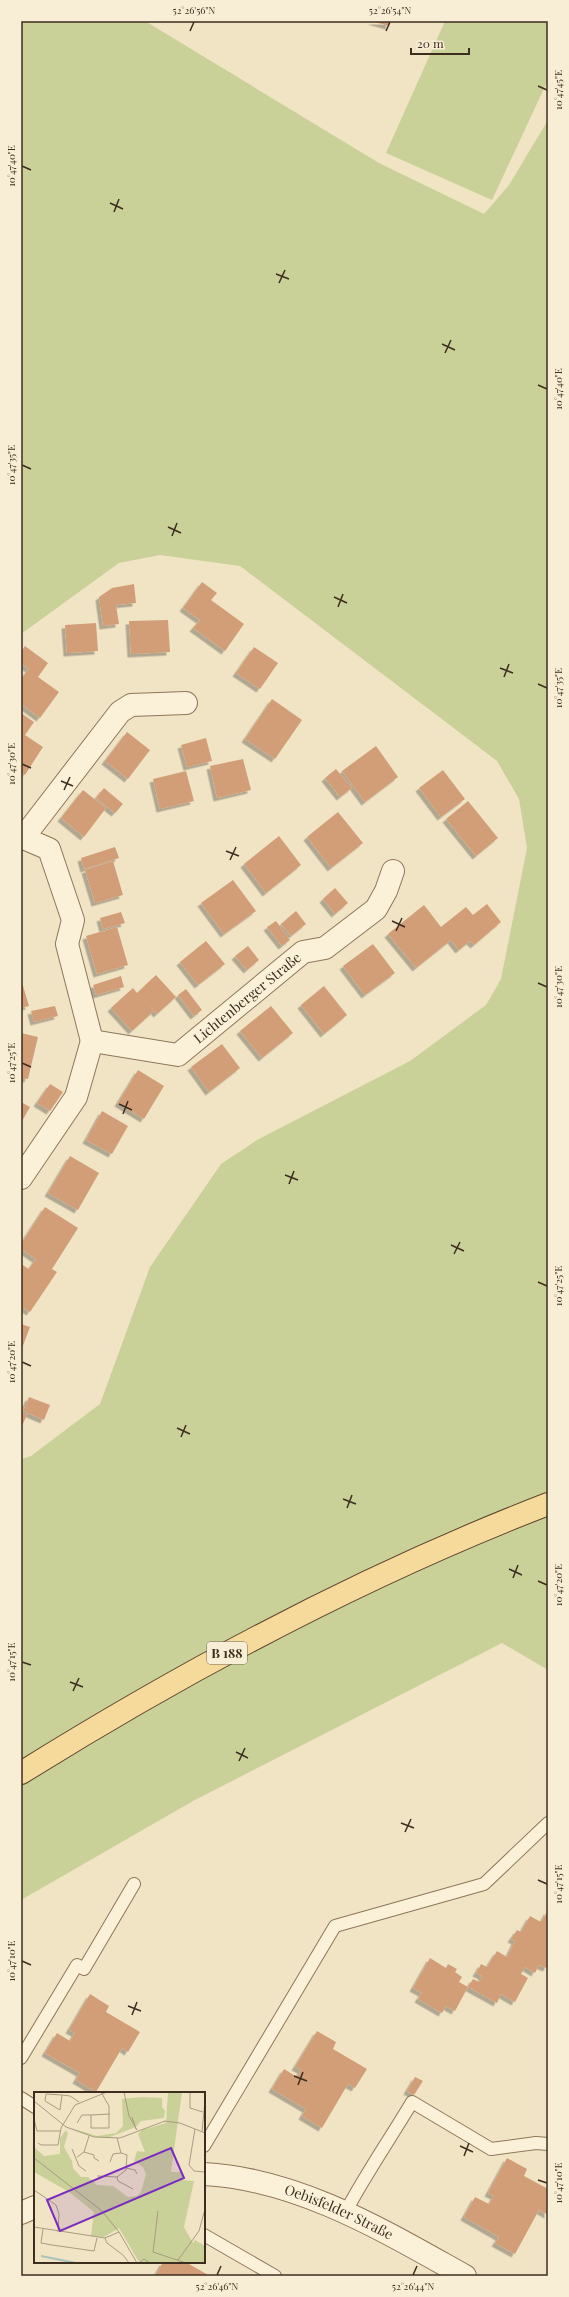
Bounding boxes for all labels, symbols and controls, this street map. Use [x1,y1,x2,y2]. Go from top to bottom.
text: 52°26'56"N [173,3,215,17]
text: 52°26'54"N [369,3,411,17]
scale bar [411,30,469,56]
text: 20 m [417,35,444,51]
text: 10°47'45"E [551,70,565,110]
text: 10°47'40"E [4,145,18,187]
text: 10°47'40"E [551,368,565,410]
text: 10°47'35"E [4,445,18,485]
text: 10°47'35"E [551,668,565,708]
text: 10°47'30"E [4,743,18,785]
street label: Lichtenberger Straße [189,948,305,1047]
text: 10°47'30"E [551,966,565,1008]
text: 10°47'25"E [4,1043,18,1083]
text: 10°47'25"E [551,1266,565,1306]
text: 10°47'20"E [4,1341,18,1383]
text: 10°47'20"E [551,1564,565,1606]
text: 10°47'15"E [4,1642,18,1682]
road number: B 188 [207,1642,247,1664]
text: 10°47'15"E [551,1864,565,1904]
text: 10°47'10"E [4,1940,18,1982]
inset map [34,2092,205,2263]
text: 10°47'10"E [551,2162,565,2204]
street label: Oebisfelder Straße [282,2180,397,2244]
text: 52°26'46"N [196,2279,238,2293]
text: 52°26'44"N [392,2279,434,2293]

